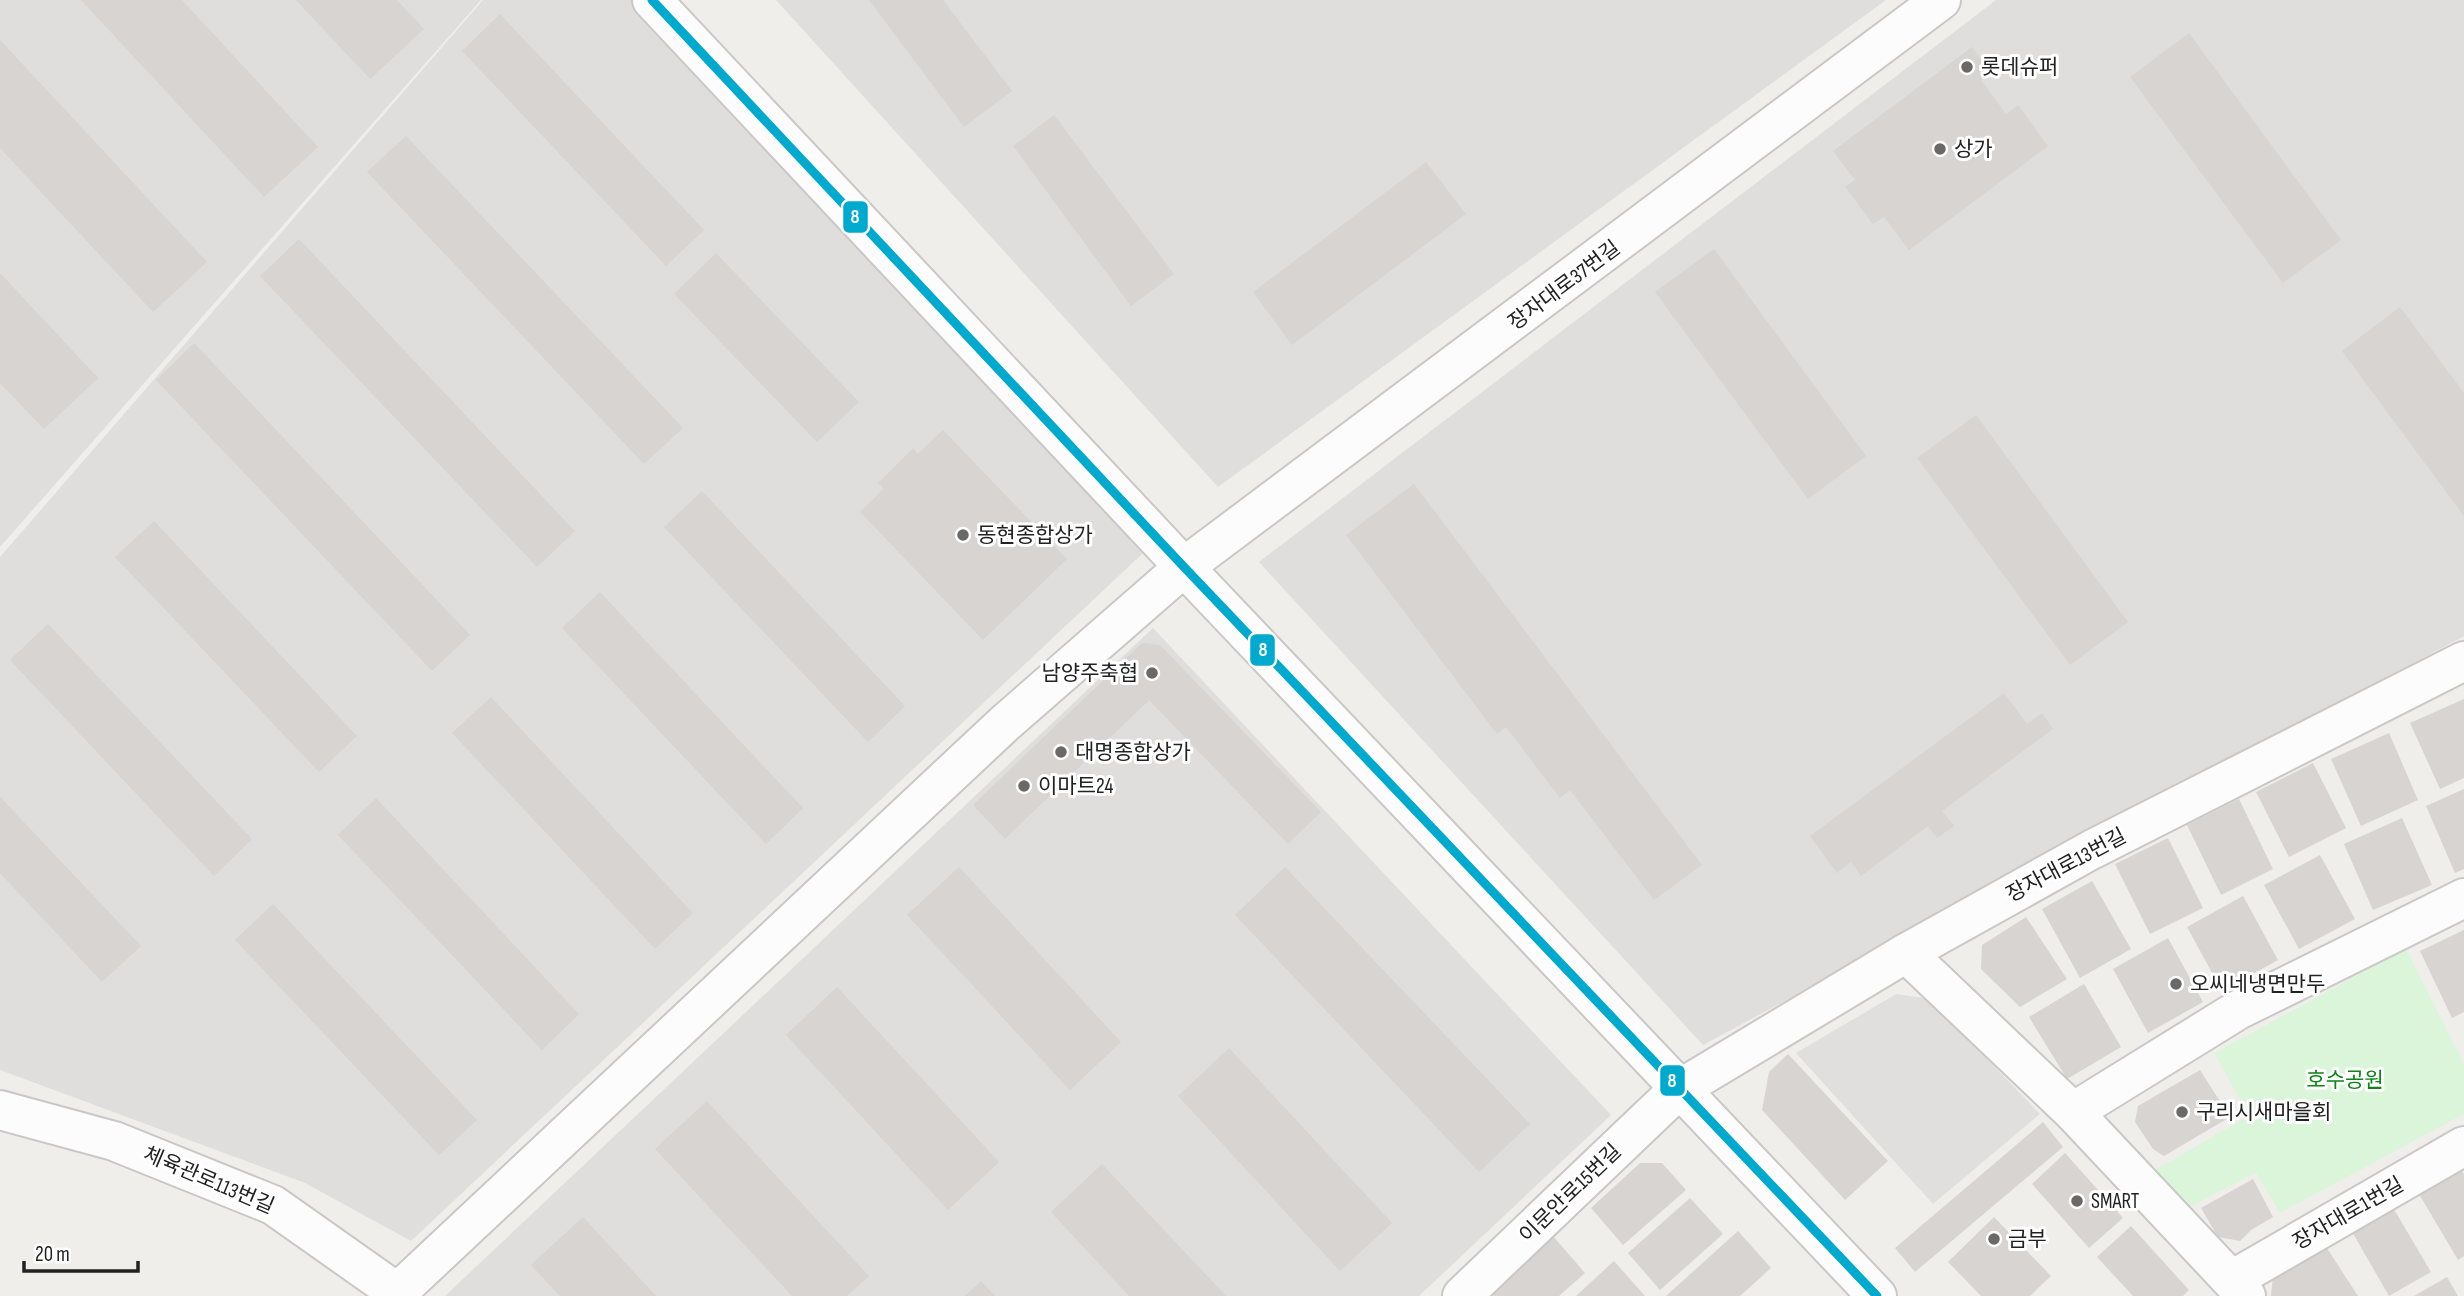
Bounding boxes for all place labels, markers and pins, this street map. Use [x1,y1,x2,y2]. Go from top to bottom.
place label: 롯데슈퍼 [1981,55,2058,80]
marker: 롯데슈퍼 [1959,59,1975,75]
place label: 상가 [1954,137,1993,162]
marker: 상가 [1932,141,1948,157]
place label: 동현종합상가 [977,523,1093,548]
marker: 동현종합상가 [955,527,971,543]
place label: 남양주축협 [1041,661,1138,686]
marker: 남양주축협 [1144,665,1160,681]
place label: 대명종합상가 [1075,740,1191,765]
marker: 대명종합상가 [1053,744,1069,760]
place label: 이마트24 [1038,774,1113,799]
marker: 이마트24 [1016,778,1032,794]
place label: 오씨네냉면만두 [2190,972,2325,997]
marker: 오씨네냉면만두 [2168,976,2184,992]
place label: 구리시새마을회 [2196,1100,2331,1125]
marker: 구리시새마을회 [2174,1104,2190,1120]
place label: SMART [2091,1189,2140,1214]
marker: SMART [2069,1193,2085,1209]
place label: 금부 [2008,1227,2047,1252]
marker: 금부 [1986,1231,2002,1247]

